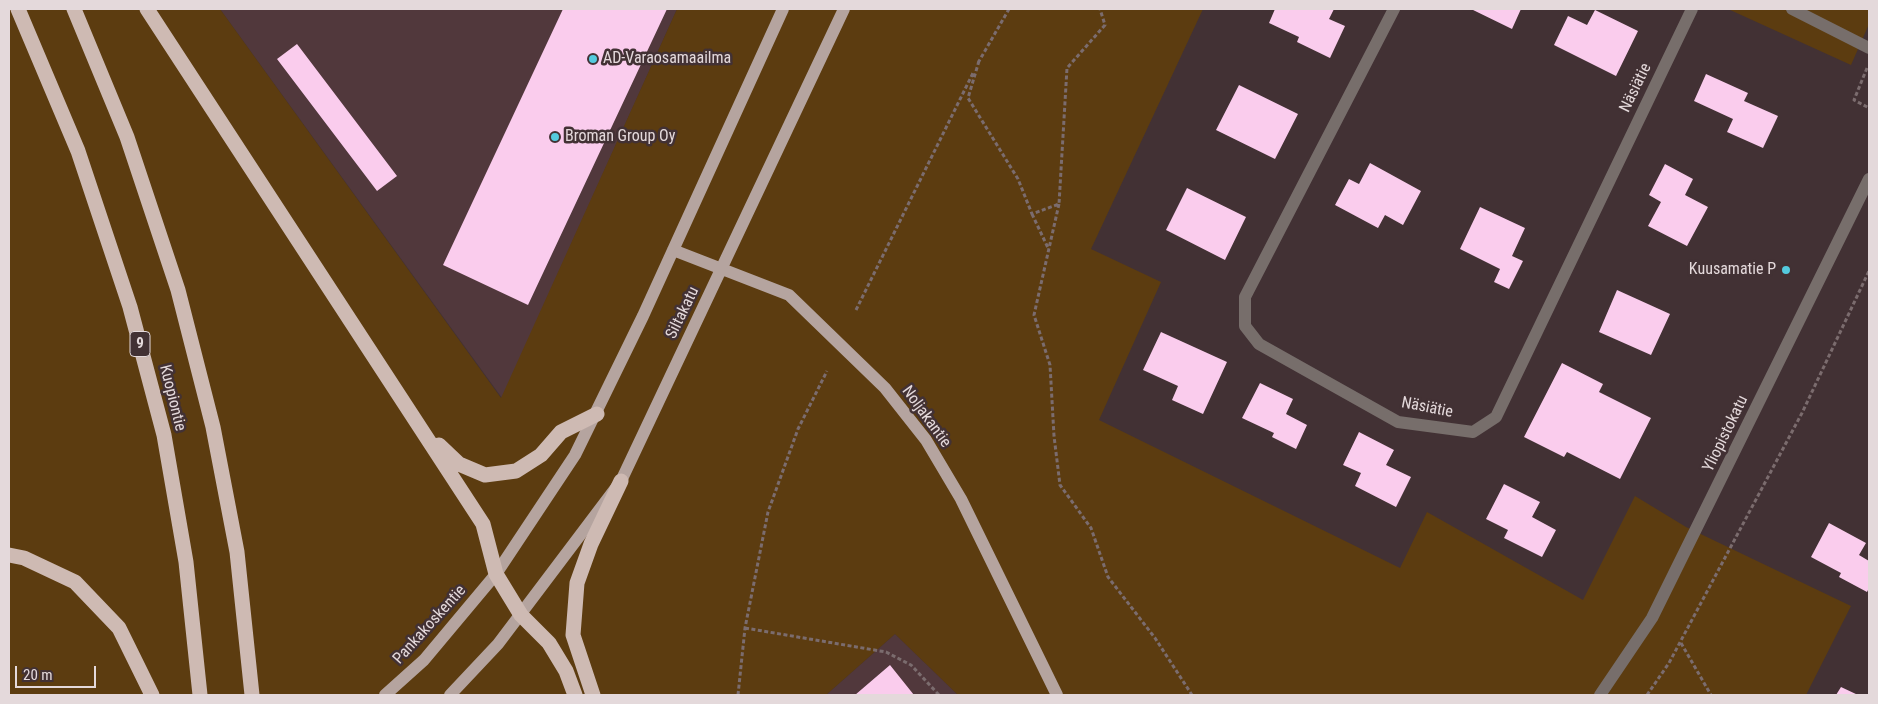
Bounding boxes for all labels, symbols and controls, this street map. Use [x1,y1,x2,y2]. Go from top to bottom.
place label: AD-Varaosamaailma [603,49,731,69]
marker: AD-Varaosamaailma [587,53,599,65]
street label: Näsiätie [1616,60,1656,116]
place label: Broman Group Oy [565,127,675,147]
marker: Broman Group Oy [549,131,561,143]
place label: Kuusamatie P [1689,260,1776,280]
marker: Kuusamatie P [1780,264,1792,276]
street label: Siltakatu [662,284,704,342]
road number: 9 [130,332,150,356]
street label: Kuopiontie [155,363,189,433]
street label: Noljakantie [897,382,955,452]
street label: Yliopistokatu [1699,393,1753,475]
street label: Näsiätie [1400,394,1454,422]
street label: Pankakoskentie [389,581,471,669]
scale bar [18,656,99,688]
text: 20 m [23,666,53,684]

